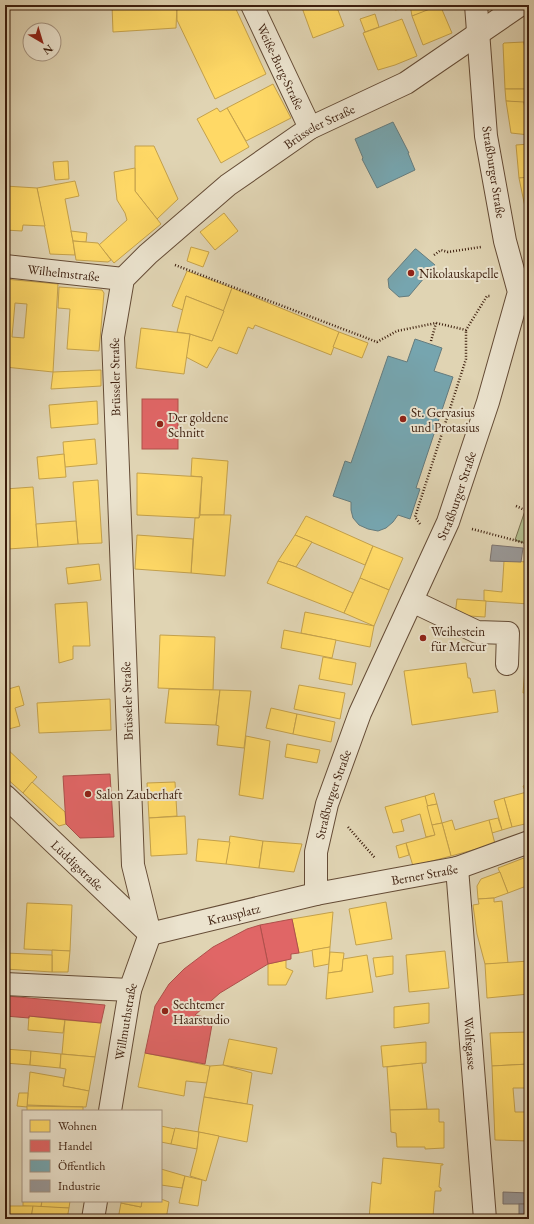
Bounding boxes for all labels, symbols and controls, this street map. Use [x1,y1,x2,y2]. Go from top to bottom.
street label: Weiße-Burg-Straße [253,21,309,112]
north arrow [22,22,62,62]
text: N [40,42,56,58]
street label: Brüsseler Straße [280,100,357,152]
street label: Straßburger Straße [478,125,510,219]
street label: Wilhelmstraße [27,260,101,285]
place label: Nikolauskapelle [419,265,499,282]
marker: Nikolauskapelle [406,268,416,278]
street label: Brüsseler Straße [106,338,124,416]
place label: St. Gervasius und Protasius [411,404,480,436]
place label: Der goldene Schnitt [168,409,228,441]
marker: St. Gervasius und Protasius [398,414,408,424]
marker: Der goldene Schnitt [155,419,165,429]
street label: Straßburger Straße [432,449,480,543]
place label: Weihestein für Mercur [431,623,487,655]
marker: Weihestein für Mercur [418,633,428,643]
street label: Brüsseler Straße [117,661,137,741]
street label: Straßburger Straße [311,747,355,841]
place label: Salon Zauberhaft [96,786,182,803]
marker: Salon Zauberhaft [83,789,93,799]
street label: Lüddigstraße [48,836,107,894]
street label: Berner Straße [390,860,459,888]
street label: Krausplatz [206,899,262,928]
street label: Willmuthstraße [110,980,141,1061]
place label: Sechtemer Haarstudio [173,996,230,1028]
marker: Sechtemer Haarstudio [160,1006,170,1016]
street label: Wolfsgasse [460,1017,482,1070]
legend [22,1110,162,1202]
text: Wohnen [58,1118,98,1134]
text: Handel [58,1138,93,1154]
text: Öffentlich [58,1158,105,1174]
text: Industrie [58,1178,100,1194]

